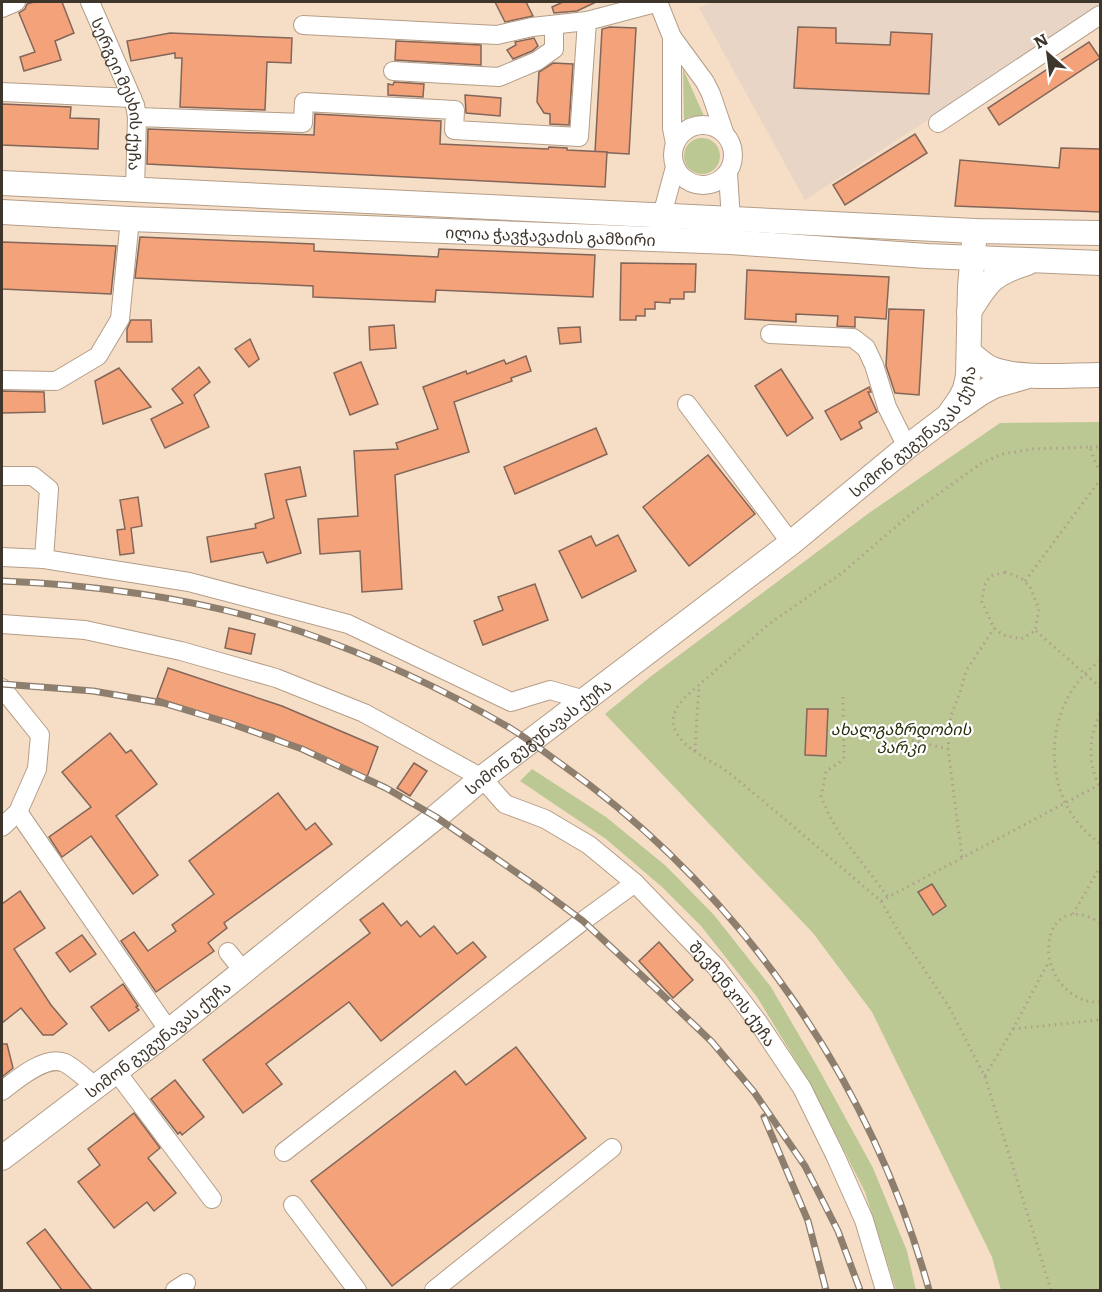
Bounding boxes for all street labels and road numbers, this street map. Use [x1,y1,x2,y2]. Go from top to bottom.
street label: სერგეი მესხის ქუჩა [86,13,149,171]
street label: ილია ჭავჭავაძის გამზირი [445,219,656,251]
street label: სიმონ გუგუნავას ქუჩა [843,366,980,502]
street label: სიმონ გუგუნავას ქუჩა [459,672,616,800]
street label: შევჩენკოს ქუჩა [684,935,783,1051]
street label: სიმონ გუგუნავას ქუჩა [80,974,236,1103]

